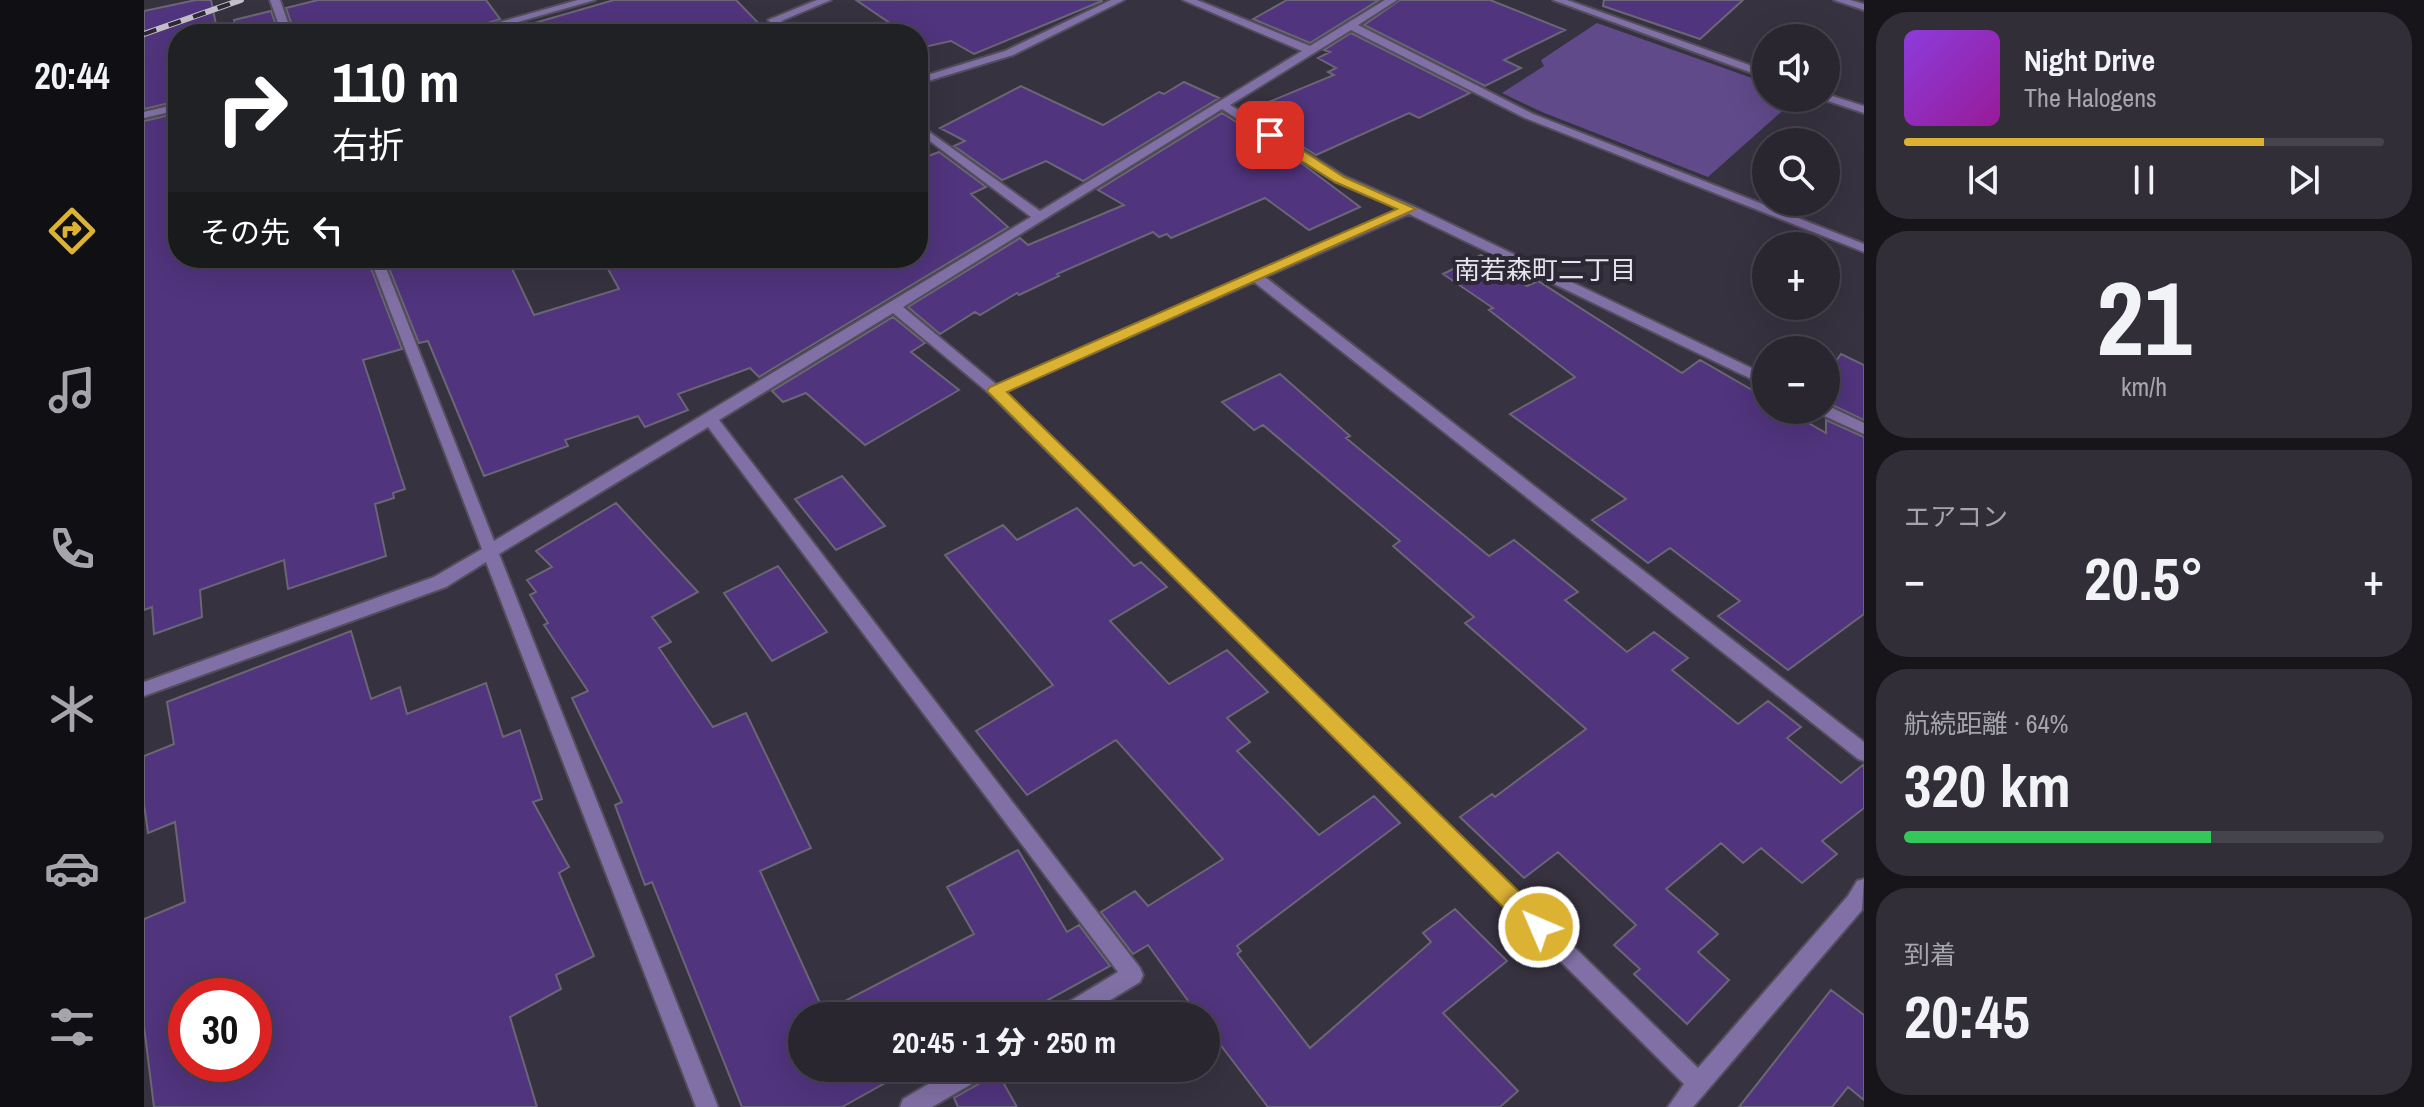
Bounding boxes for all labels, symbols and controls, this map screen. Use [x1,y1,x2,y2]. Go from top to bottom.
map controls [1752,24,1840,424]
button: sound [1752,24,1840,112]
text: Night Drive [2024,40,2155,80]
text: 110 m [332,44,460,119]
text: 20:44 [34,52,110,100]
icon: right [200,56,304,160]
text: The Halogens [2024,80,2157,115]
pin [1236,101,1304,169]
icon: arrive [1248,113,1292,157]
text: 右折 [332,121,404,169]
button: search [1752,128,1840,216]
icon: previous [1962,158,2006,202]
icon: pause [2122,158,2166,202]
icon: next [2282,158,2326,202]
icon: directions [44,203,100,259]
icon: left [306,208,350,252]
text: その先 [200,212,290,252]
button: + [1752,232,1840,320]
text: 21 [2097,247,2191,387]
district label: 南若森町二丁目 [1454,252,1636,287]
button: − [1752,336,1840,424]
icon: music [44,362,100,418]
text: km/h [2121,369,2167,404]
text: エアコン [1904,499,2008,534]
icon: phone [44,521,100,577]
text: 20.5° [2084,538,2204,619]
text: − [1904,549,1925,609]
text: + [2363,549,2384,609]
icon: climate [44,681,100,737]
text: 航続距離 · 64% [1904,706,2068,741]
text: 320 km [1904,745,2071,826]
icon: car [44,840,100,896]
position arrow [1497,885,1581,969]
text: 到着 [1904,937,1956,972]
text: 20:45 [1904,976,2030,1057]
speed limit sign: 30 [168,978,272,1082]
icon: filters [44,999,100,1055]
text: 20:45 · 1 分 · 250 m [892,1022,1116,1062]

